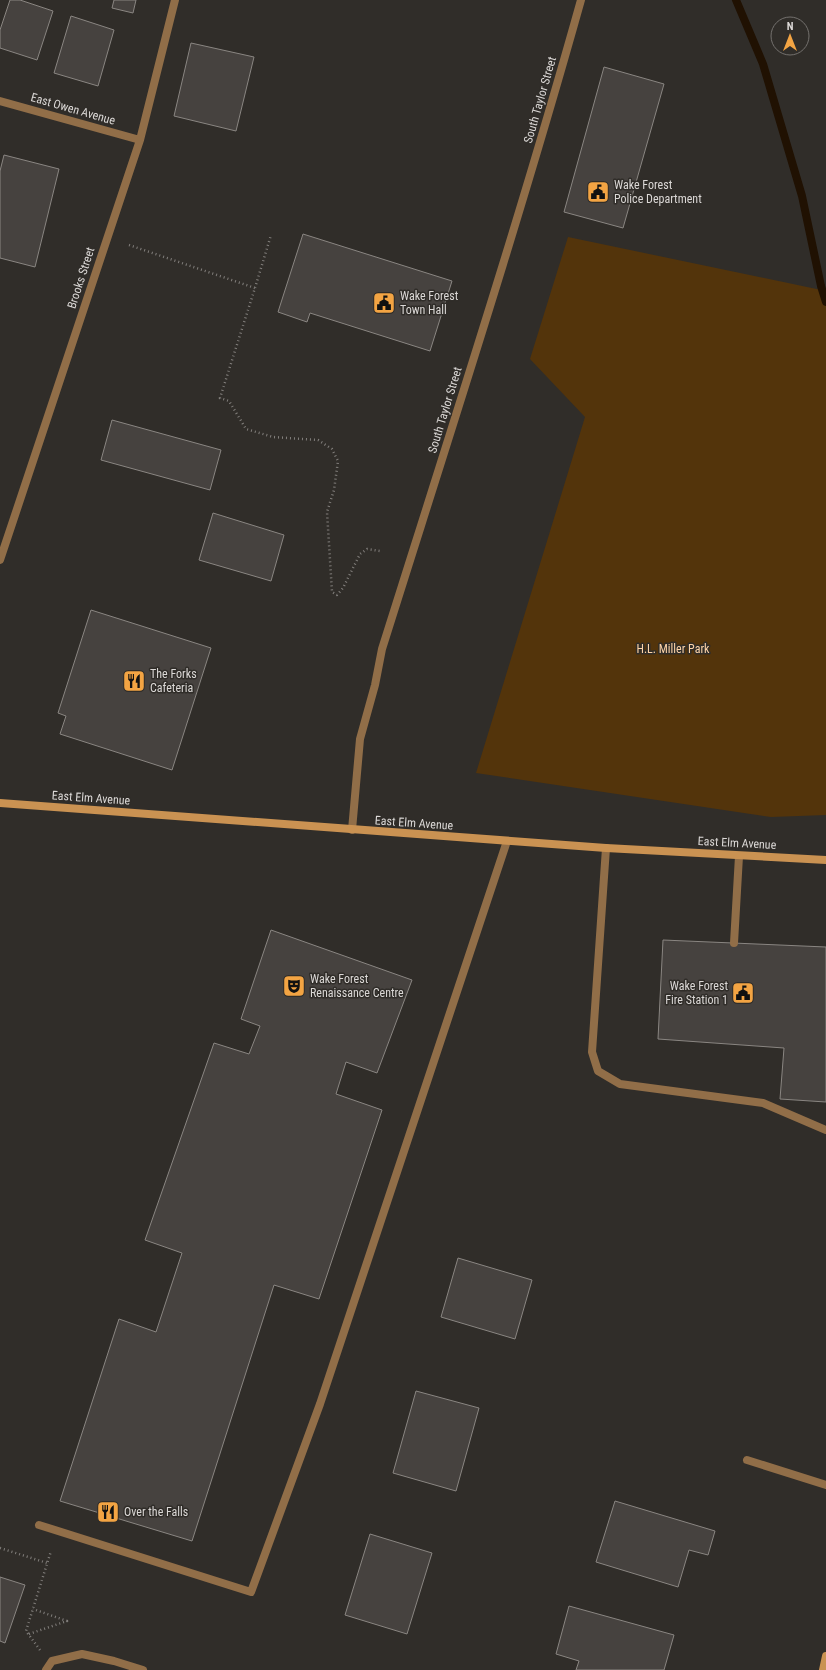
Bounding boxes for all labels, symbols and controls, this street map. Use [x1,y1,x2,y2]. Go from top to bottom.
north arrow [770,16,810,56]
text: N [787,20,794,33]
street label: South Taylor Street [521,55,559,145]
street label: East Owen Avenue [29,90,117,128]
place label: Wake Forest Police Department [614,178,702,206]
public building icon: Wake Forest Police Department [585,179,611,205]
street label: Brooks Street [64,245,98,311]
place label: Wake Forest Town Hall [400,289,459,317]
public building icon: Wake Forest Town Hall [371,290,397,316]
street label: South Taylor Street [425,365,465,455]
park label: H.L. Miller Park [637,642,710,656]
place label: The Forks Cafeteria [150,667,197,695]
restaurant icon: The Forks Cafeteria [121,668,147,694]
street label: East Elm Avenue [51,788,131,808]
street label: East Elm Avenue [374,813,454,833]
street label: East Elm Avenue [697,834,777,852]
place label: Wake Forest Renaissance Centre [310,972,404,1000]
theatre icon: Wake Forest Renaissance Centre [281,973,307,999]
place label: Wake Forest Fire Station 1 [665,979,728,1007]
public building icon: Wake Forest Fire Station 1 [730,980,756,1006]
restaurant icon: Over the Falls [95,1499,121,1525]
place label: Over the Falls [124,1505,188,1519]

